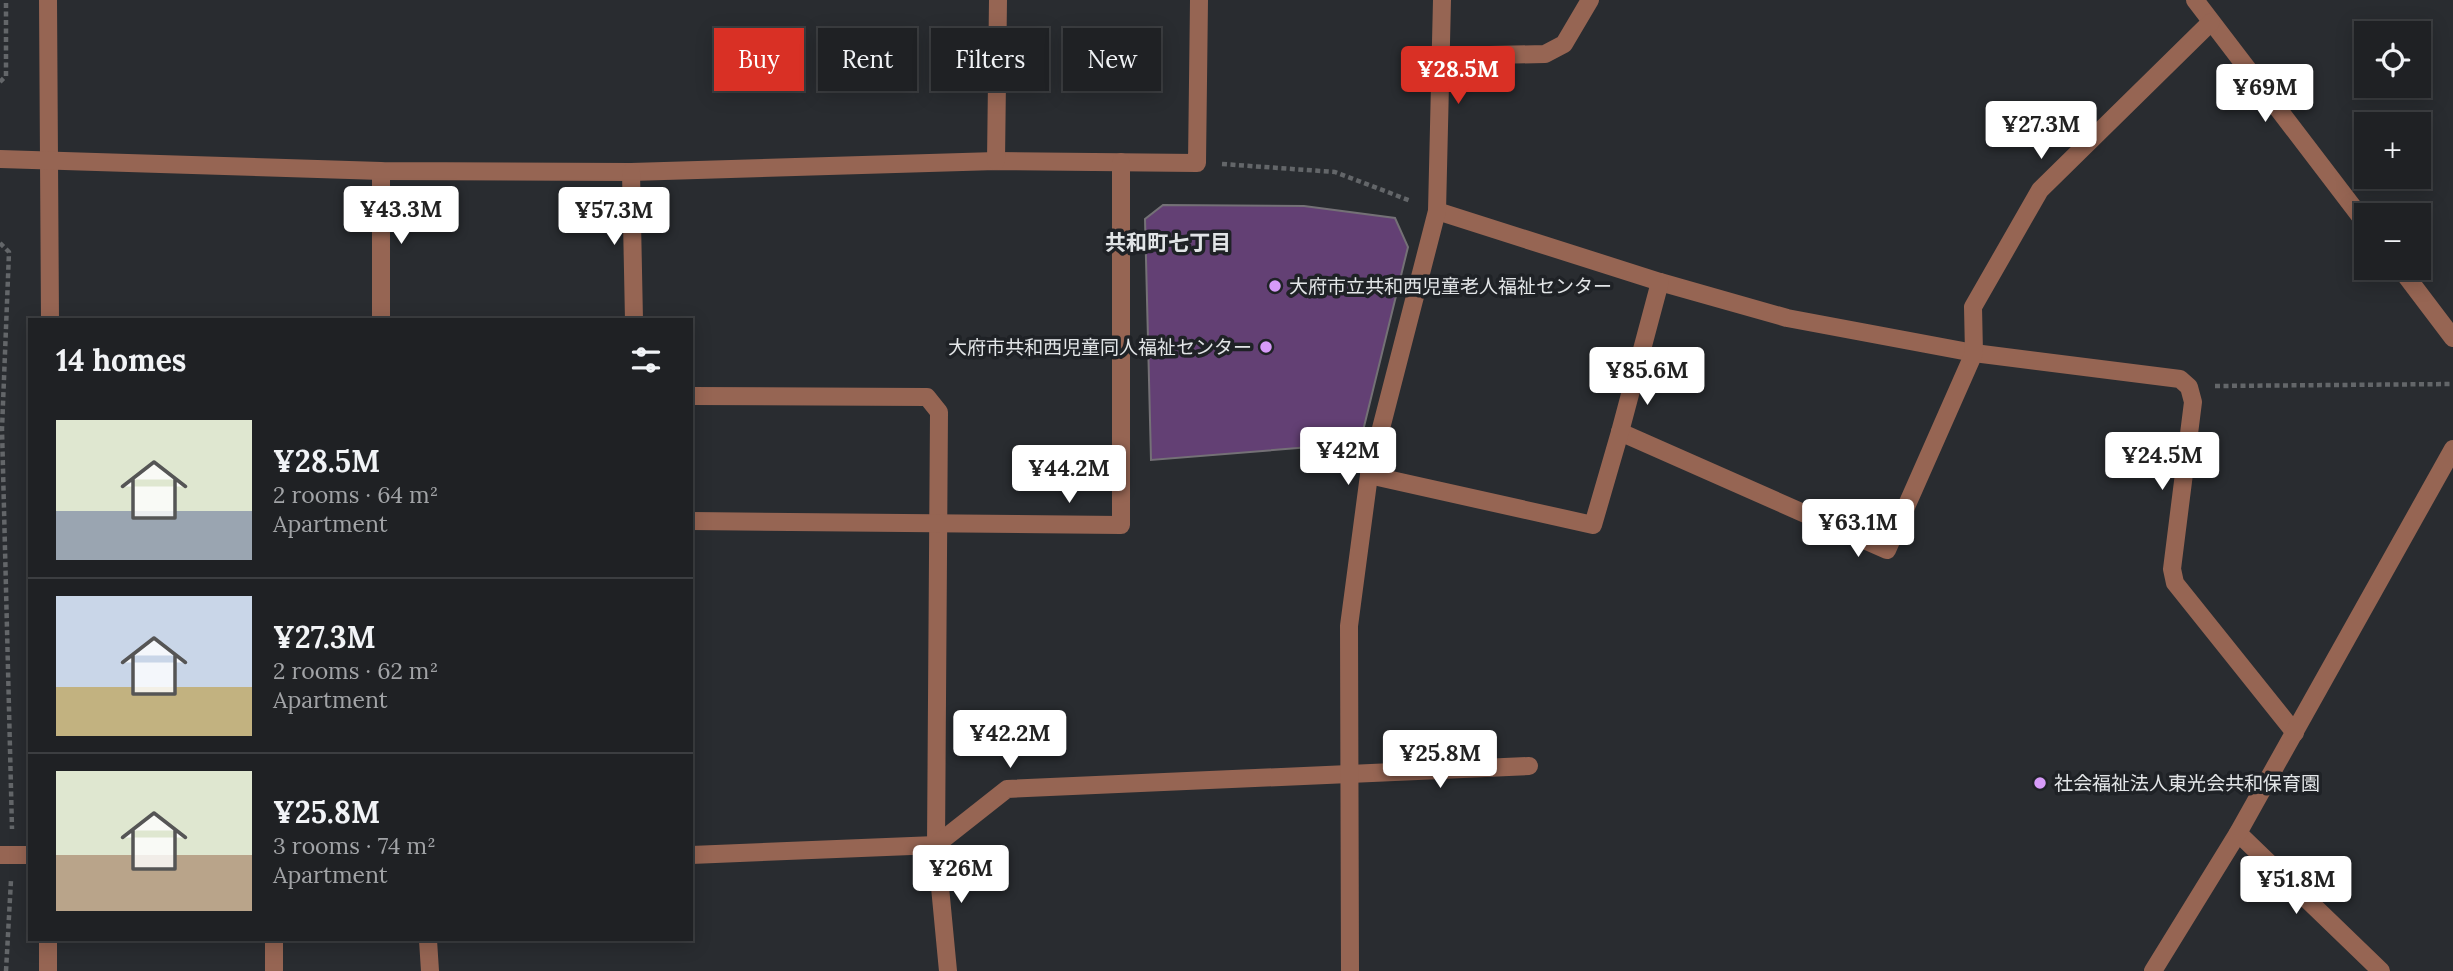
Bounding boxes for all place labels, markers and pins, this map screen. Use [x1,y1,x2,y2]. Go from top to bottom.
pin: ¥28.5M [1401,46,1515,106]
pin: ¥69M [2224,64,2306,124]
pin: ¥27.3M [1984,102,2098,161]
pin: ¥43.3M [344,187,458,246]
pin: ¥57.3M [557,188,671,247]
place label: 大府市立共和西児童老人福祉センター [1289,274,1612,298]
marker: 大府市立共和西児童老人福祉センター [1267,278,1283,294]
place label: 大府市共和西児童同人福祉センター [948,335,1252,359]
marker: 大府市共和西児童同人福祉センター [1258,339,1274,355]
pin: ¥85.6M [1590,348,1704,407]
pin: ¥42M [1307,428,1389,487]
pin: ¥24.5M [2105,433,2219,492]
pin: ¥44.2M [1012,446,1126,505]
pin: ¥63.1M [1801,500,1915,559]
pin: ¥42.2M [953,710,1067,770]
pin: ¥25.8M [1383,730,1497,790]
place label: 社会福祉法人東光会共和保育園 [2054,771,2320,795]
marker: 社会福祉法人東光会共和保育園 [2032,775,2048,791]
pin: ¥26M [920,846,1002,905]
pin: ¥51.8M [2239,856,2353,916]

